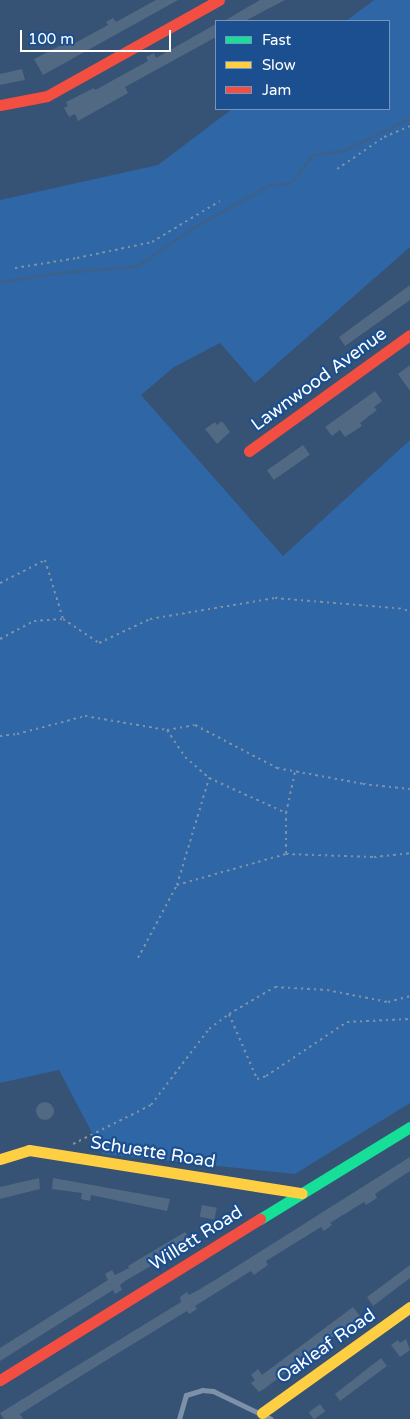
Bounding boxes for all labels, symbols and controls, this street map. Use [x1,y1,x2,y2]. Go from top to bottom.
scale bar [22,20,174,52]
legend [215,20,390,110]
text: 100 m [28,30,74,48]
text: Fast [262,31,291,49]
text: Slow [262,56,296,74]
text: Jam [262,81,291,99]
street label: Lawnwood Avenue [247,323,391,435]
street label: Schuette Road [89,1131,217,1173]
street label: Willett Road [146,1201,246,1275]
street label: Oakleaf Road [272,1304,380,1388]

